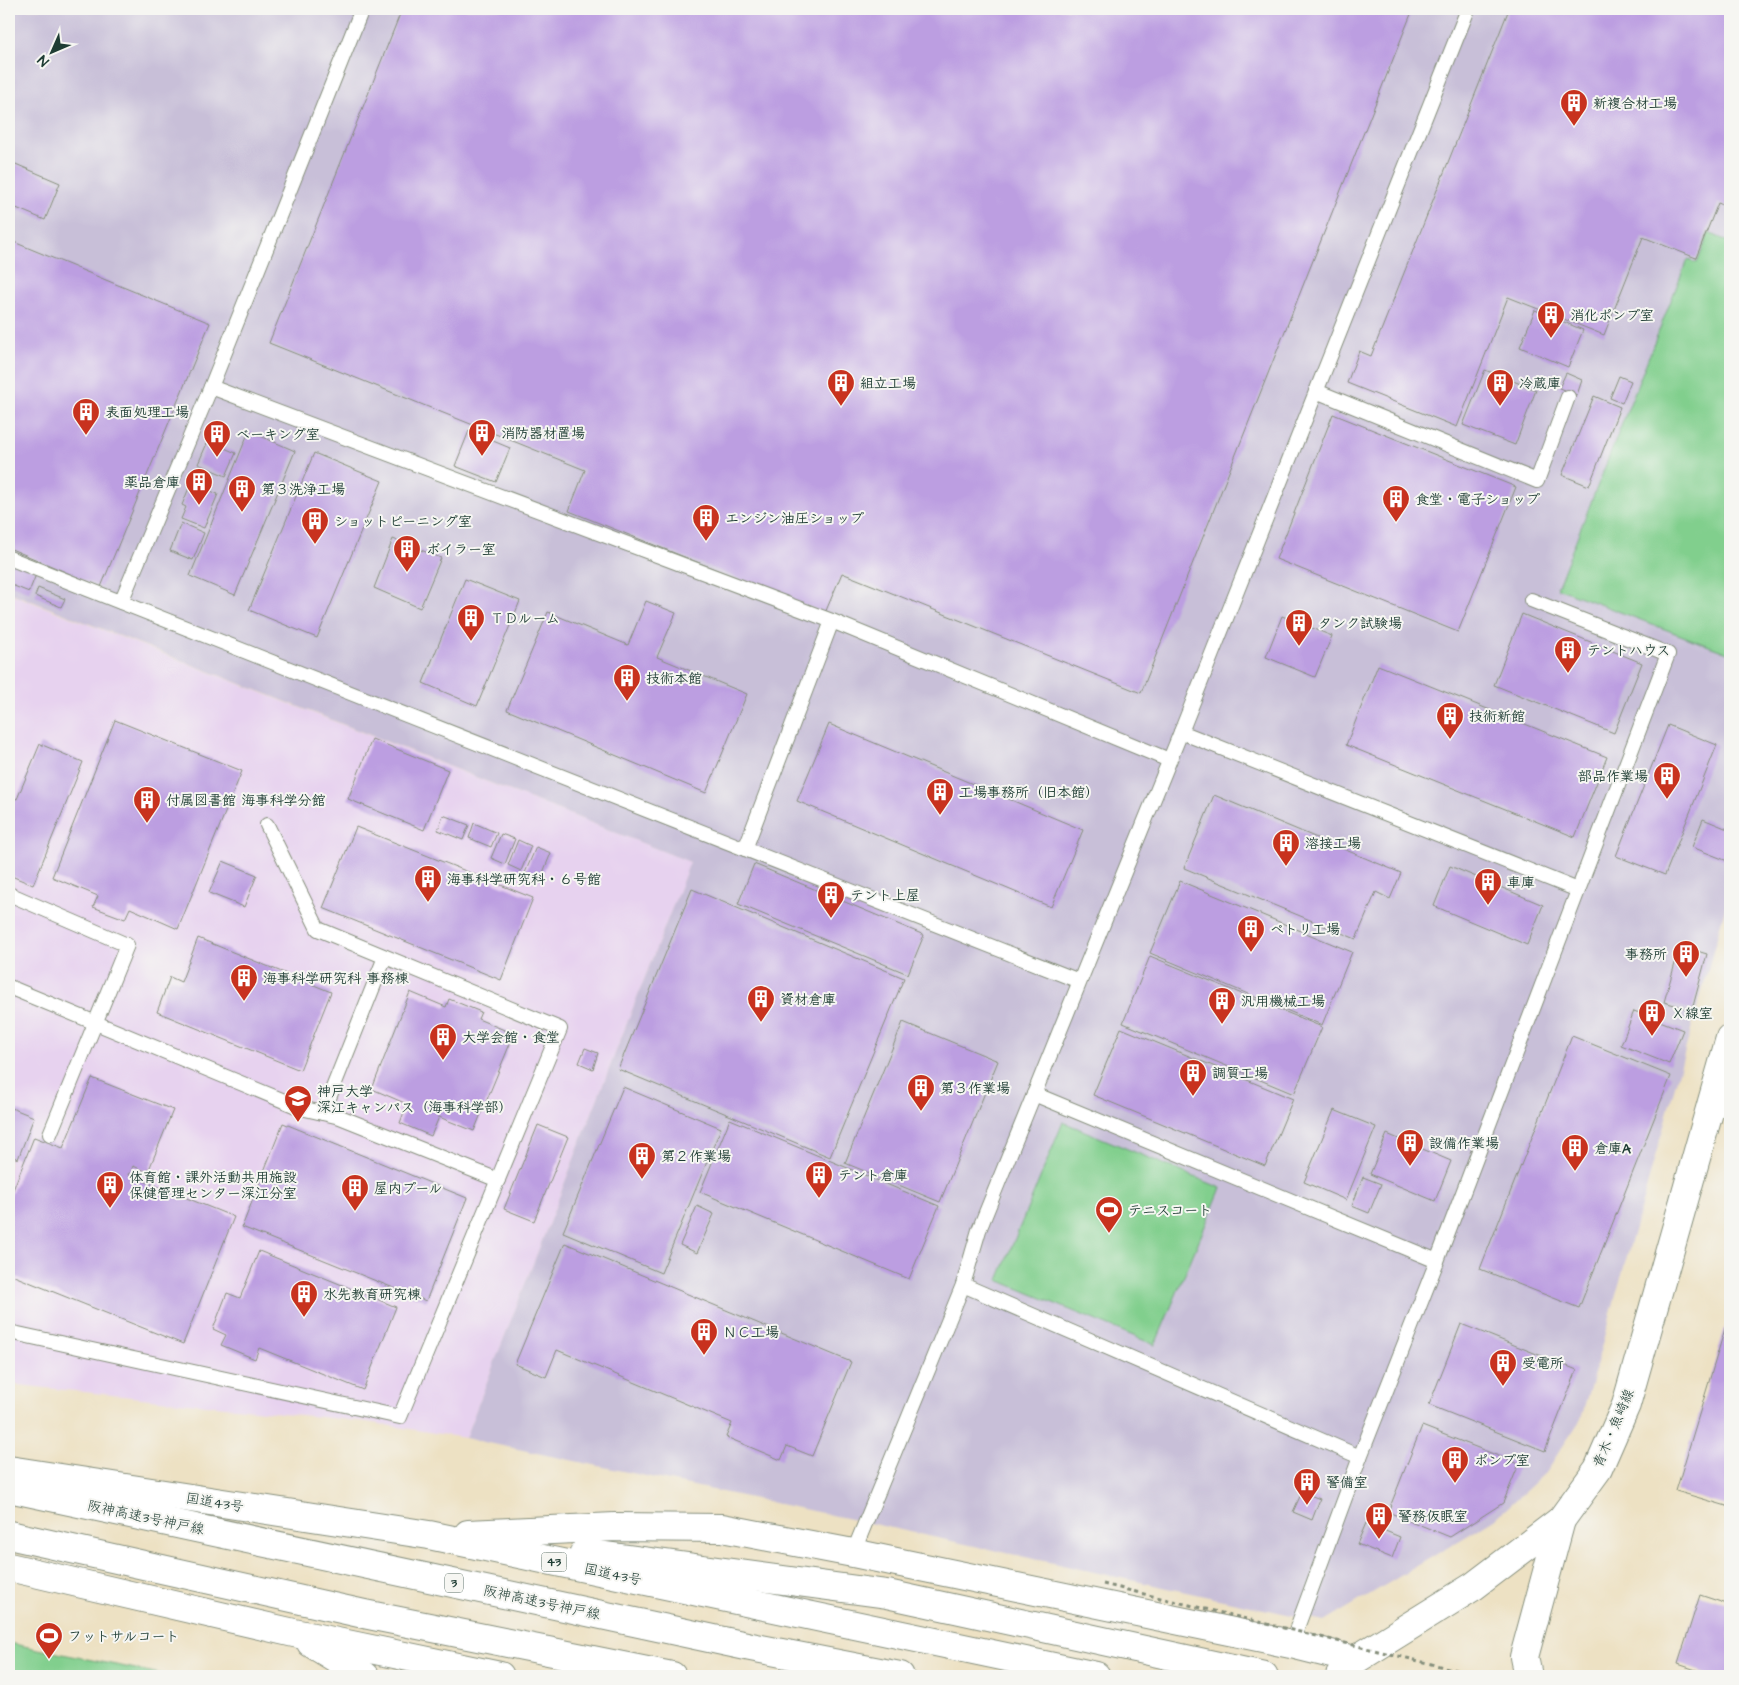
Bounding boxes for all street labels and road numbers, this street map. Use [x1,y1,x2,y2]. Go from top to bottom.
street label: 青木・魚崎線 [1588,1386,1640,1471]
street label: 国道43号 [184,1489,245,1517]
street label: 阪神高速3号神戸線 [85,1496,206,1540]
road number: 43 [542,1552,566,1571]
street label: 国道43号 [582,1559,644,1591]
road number: 3 [445,1574,463,1592]
street label: 阪神高速3号神戸線 [481,1581,602,1625]

